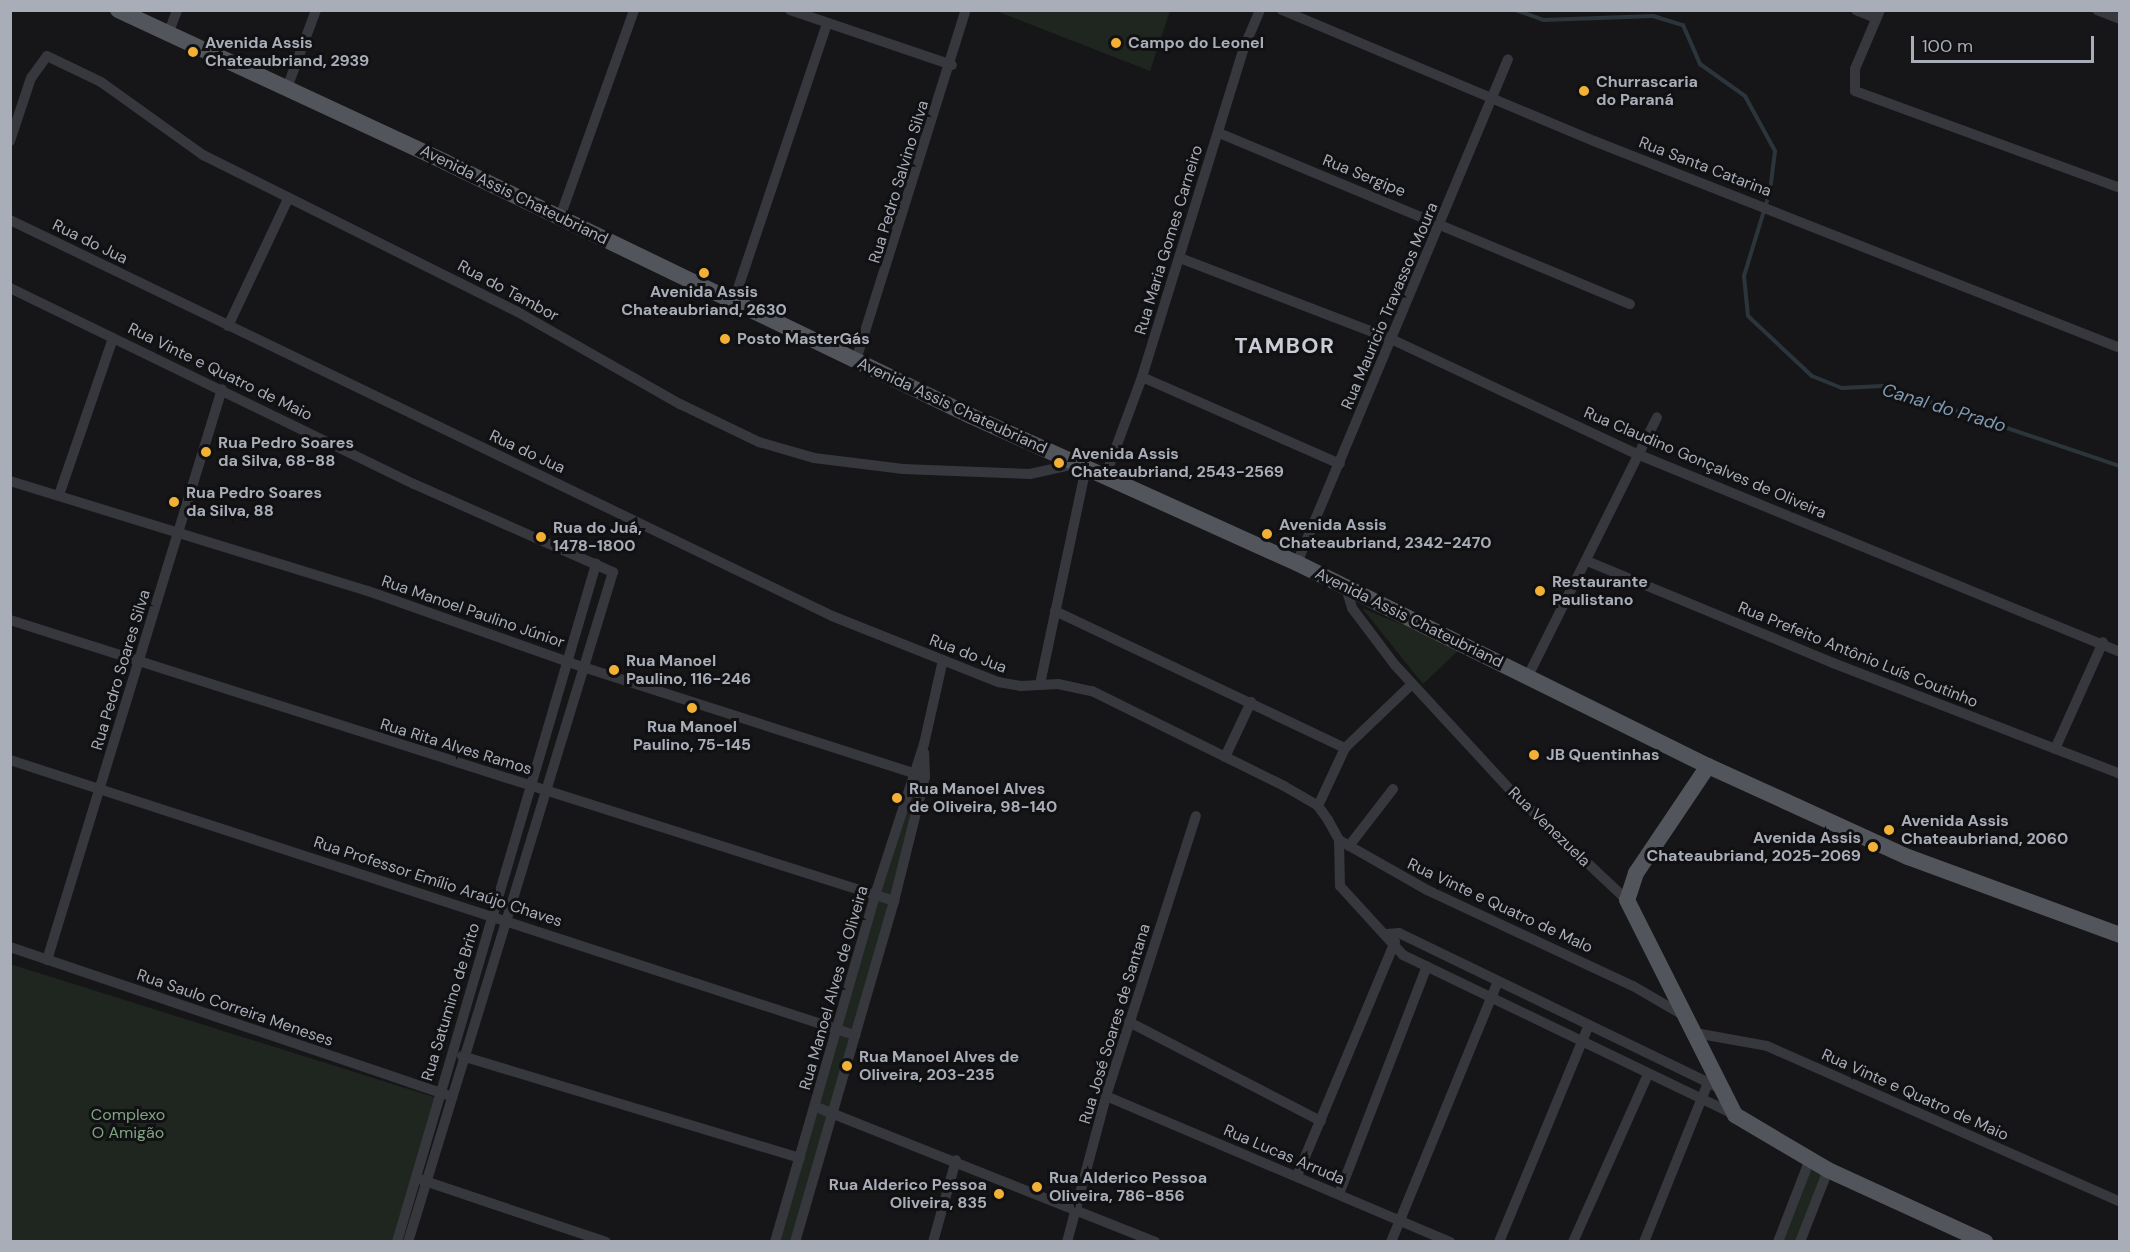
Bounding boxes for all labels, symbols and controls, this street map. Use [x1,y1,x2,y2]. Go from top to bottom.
scale bar [1914,24,2097,62]
place label: Avenida Assis Chateaubriand, 2939 [205,33,369,71]
place label: Campo do Leonel [1128,33,1264,53]
text: 100 m [1922,34,1973,58]
marker: Campo do Leonel [1109,36,1123,50]
marker: Avenida Assis Chateaubriand, 2939 [186,45,200,59]
place label: Churrascaria do Paraná [1596,72,1698,110]
marker: Churrascaria do Paraná [1577,84,1591,98]
street label: Rua Pedro Salvino Silva [865,98,933,266]
street label: Rua Santa Catarina [1636,133,1774,201]
street label: Avenida Assis Chateubriand [417,141,611,249]
street label: Rua Maria Gomes Carneiro [1131,143,1207,337]
street label: Rua Sergipe [1320,151,1408,201]
street label: Rua Mauricio Travassos Moura [1338,200,1442,412]
street label: Rua do Jua [49,216,131,268]
street label: Rua do Tambor [454,256,562,326]
marker: Avenida Assis Chateaubriand, 2630 [697,266,711,280]
place label: Avenida Assis Chateaubriand, 2630 [621,282,787,320]
street label: Rua Vinte e Quatro de Maio [125,319,315,425]
place label: Posto MasterGás [737,329,870,349]
marker: Posto MasterGás [718,332,732,346]
district label: TAMBOR [1235,333,1335,359]
street label: Avenida Assis Chateubriand [854,354,1050,458]
water label: Canal do Prado [1879,379,2009,437]
street label: Rua Claudino Gonçalves de Oliveira [1581,403,1829,523]
street label: Rua do Jua [486,426,568,478]
place label: Rua Pedro Soares da Silva, 68-88 [218,433,354,471]
place label: Avenida Assis Chateaubriand, 2543-2569 [1071,444,1284,482]
marker: Rua Pedro Soares da Silva, 68-88 [199,445,213,459]
marker: Avenida Assis Chateaubriand, 2543-2569 [1052,456,1066,470]
place label: Rua Pedro Soares da Silva, 88 [186,483,322,521]
marker: Rua Pedro Soares da Silva, 88 [167,495,181,509]
place label: Avenida Assis Chateaubriand, 2342-2470 [1279,515,1491,553]
place label: Rua do Juá, 1478-1800 [553,518,642,556]
marker: Avenida Assis Chateaubriand, 2342-2470 [1260,527,1274,541]
marker: Rua do Juá, 1478-1800 [534,530,548,544]
street label: Avenida Assis Chateubriand [1312,564,1506,672]
street label: Rua Manoel Paulino Júnior [379,572,567,652]
place label: Restaurante Paulistano [1552,572,1648,610]
marker: Restaurante Paulistano [1533,584,1547,598]
street label: Rua Pedro Soares Silva [87,587,155,753]
street label: Rua Prefeito Antônio Luís Coutinho [1735,598,1981,712]
street label: Rua do Jua [927,630,1009,678]
place label: Rua Manoel Paulino, 116-246 [626,651,751,689]
marker: Rua Manoel Paulino, 116-246 [607,663,621,677]
marker: Rua Manoel Paulino, 75-145 [685,701,699,715]
street label: Rua Rita Alves Ramos [378,715,534,779]
place label: Rua Manoel Paulino, 75-145 [633,717,751,755]
place label: JB Quentinhas [1546,745,1659,765]
marker: JB Quentinhas [1527,748,1541,762]
place label: Rua Manoel Alves de Oliveira, 98-140 [909,779,1057,817]
street label: Rua Venezuela [1504,783,1594,871]
marker: Rua Manoel Alves de Oliveira, 98-140 [890,791,904,805]
place label: Avenida Assis Chateaubriand, 2060 [1901,811,2068,849]
marker: Avenida Assis Chateaubriand, 2060 [1882,823,1896,837]
place label: Avenida Assis Chateaubriand, 2025-2069 [1646,828,1861,866]
street label: Rua Professor Emílio Araújo Chaves [311,833,565,931]
marker: Avenida Assis Chateaubriand, 2025-2069 [1866,840,1880,854]
street label: Rua Vinte e Quatro de Malo [1404,855,1596,957]
street label: Rua Manoel Alves de Oliveira [796,884,872,1092]
street label: Rua Satumino de Brito [418,921,484,1083]
street label: Rua José Soares de Santana [1075,922,1155,1126]
street label: Rua Saulo Correira Meneses [134,965,336,1051]
street label: Rua Vinte e Quatro de Maio [1819,1045,2011,1145]
place label: Rua Manoel Alves de Oliveira, 203-235 [859,1047,1019,1085]
marker: Rua Manoel Alves de Oliveira, 203-235 [840,1059,854,1073]
park label: Complexo O Amigão [91,1105,165,1143]
street label: Rua Lucas Arruda [1221,1121,1347,1189]
place label: Rua Alderico Pessoa Oliveira, 786-856 [1049,1168,1207,1206]
place label: Rua Alderico Pessoa Oliveira, 835 [829,1175,987,1213]
marker: Rua Alderico Pessoa Oliveira, 786-856 [1030,1180,1044,1194]
marker: Rua Alderico Pessoa Oliveira, 835 [992,1187,1006,1201]

